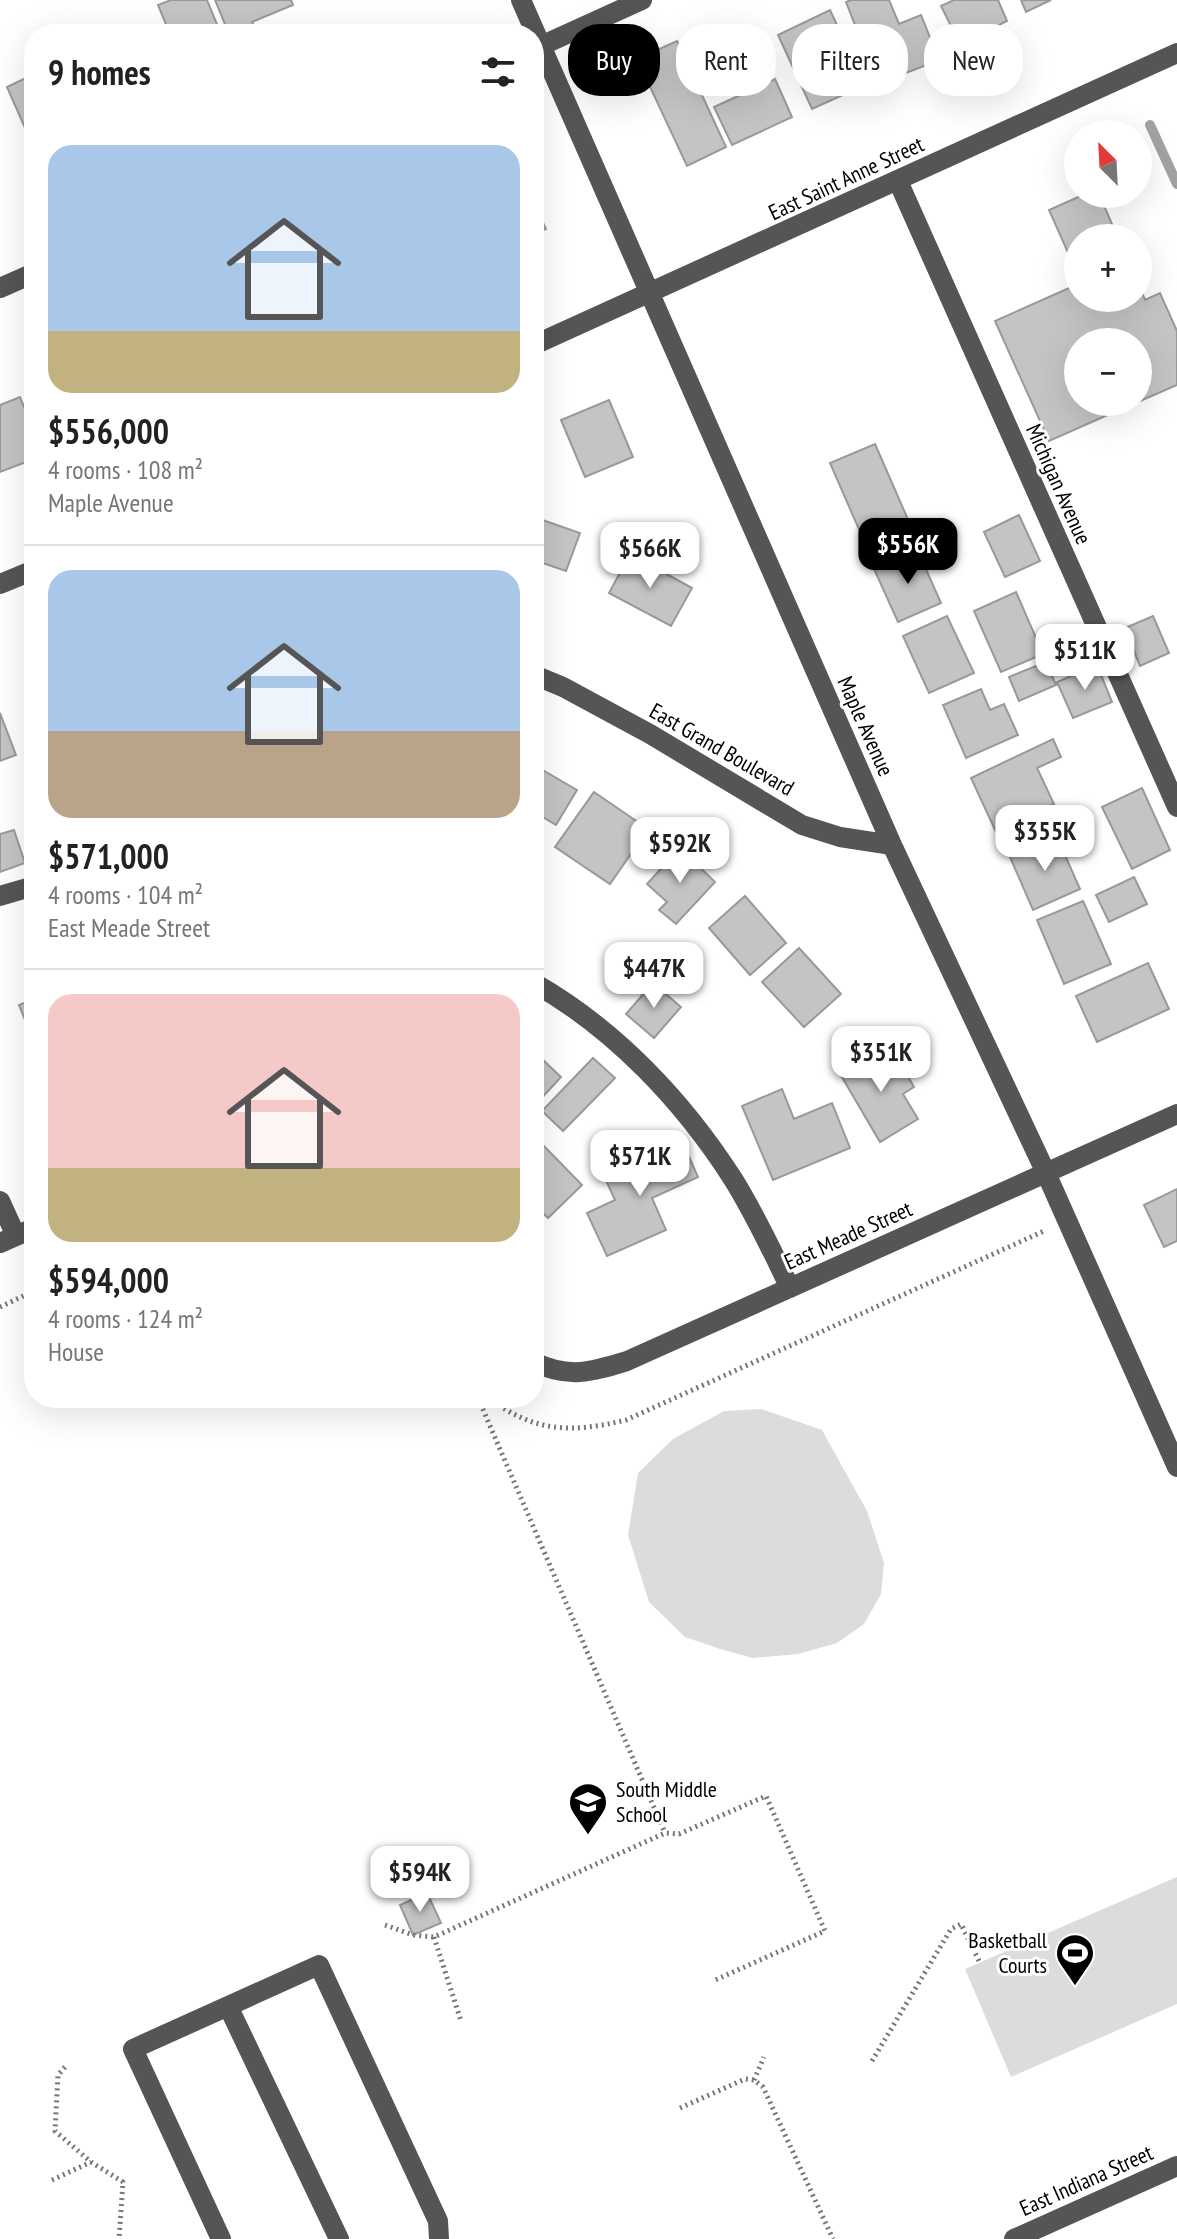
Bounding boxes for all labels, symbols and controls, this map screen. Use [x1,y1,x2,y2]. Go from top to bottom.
chip: Buy [568,24,660,96]
chip: Rent [676,24,776,96]
chip: Filters [792,24,908,96]
chip: New [924,24,1023,96]
text: 9 homes [48,50,151,94]
icon: filters [476,50,520,94]
north arrow [1064,120,1152,208]
map controls [1064,120,1152,416]
street label: East Saint Anne Street [764,130,928,226]
icon: home [212,197,356,341]
button: + [1064,224,1152,312]
button: − [1064,328,1152,416]
text: $556,000 [48,409,169,453]
street label: Michigan Avenue [1020,419,1098,549]
text: 4 rooms · 108 m² [48,453,203,486]
text: Maple Avenue [48,486,174,519]
pin: $556K [852,518,964,586]
pin: $566K [594,522,706,590]
text: $556K [876,527,940,560]
text: $566K [618,531,682,564]
icon: home [212,622,356,766]
pin: $511K [1029,624,1141,692]
text: $511K [1053,633,1117,666]
street label: Maple Avenue [832,672,900,780]
street label: East Grand Boulevard [645,696,799,802]
pin: $355K [989,805,1101,873]
text: $355K [1013,814,1077,847]
pin: $592K [624,817,736,885]
text: $592K [648,826,712,859]
text: $571,000 [48,834,169,878]
text: 4 rooms · 104 m² [48,878,203,911]
text: East Meade Street [48,911,210,944]
pin: $447K [598,942,710,1010]
text: $447K [622,951,686,984]
pin: $351K [825,1026,937,1094]
text: $351K [849,1035,913,1068]
icon: home [212,1046,356,1190]
pin: $571K [584,1130,696,1198]
text: $571K [608,1139,672,1172]
street label: East Meade Street [780,1194,916,1276]
text: $594,000 [48,1258,169,1302]
text: 4 rooms · 124 m² [48,1302,203,1335]
text: House [48,1335,104,1368]
place label: South Middle School [616,1775,717,1828]
school or university icon: South Middle School [567,1781,609,1836]
pin: $594K [364,1846,476,1914]
text: $594K [388,1855,452,1888]
place label: Basketball Courts [968,1926,1048,1979]
sports icon: Basketball Courts [1054,1932,1096,1987]
street label: East Indiana Street [1015,2138,1157,2222]

